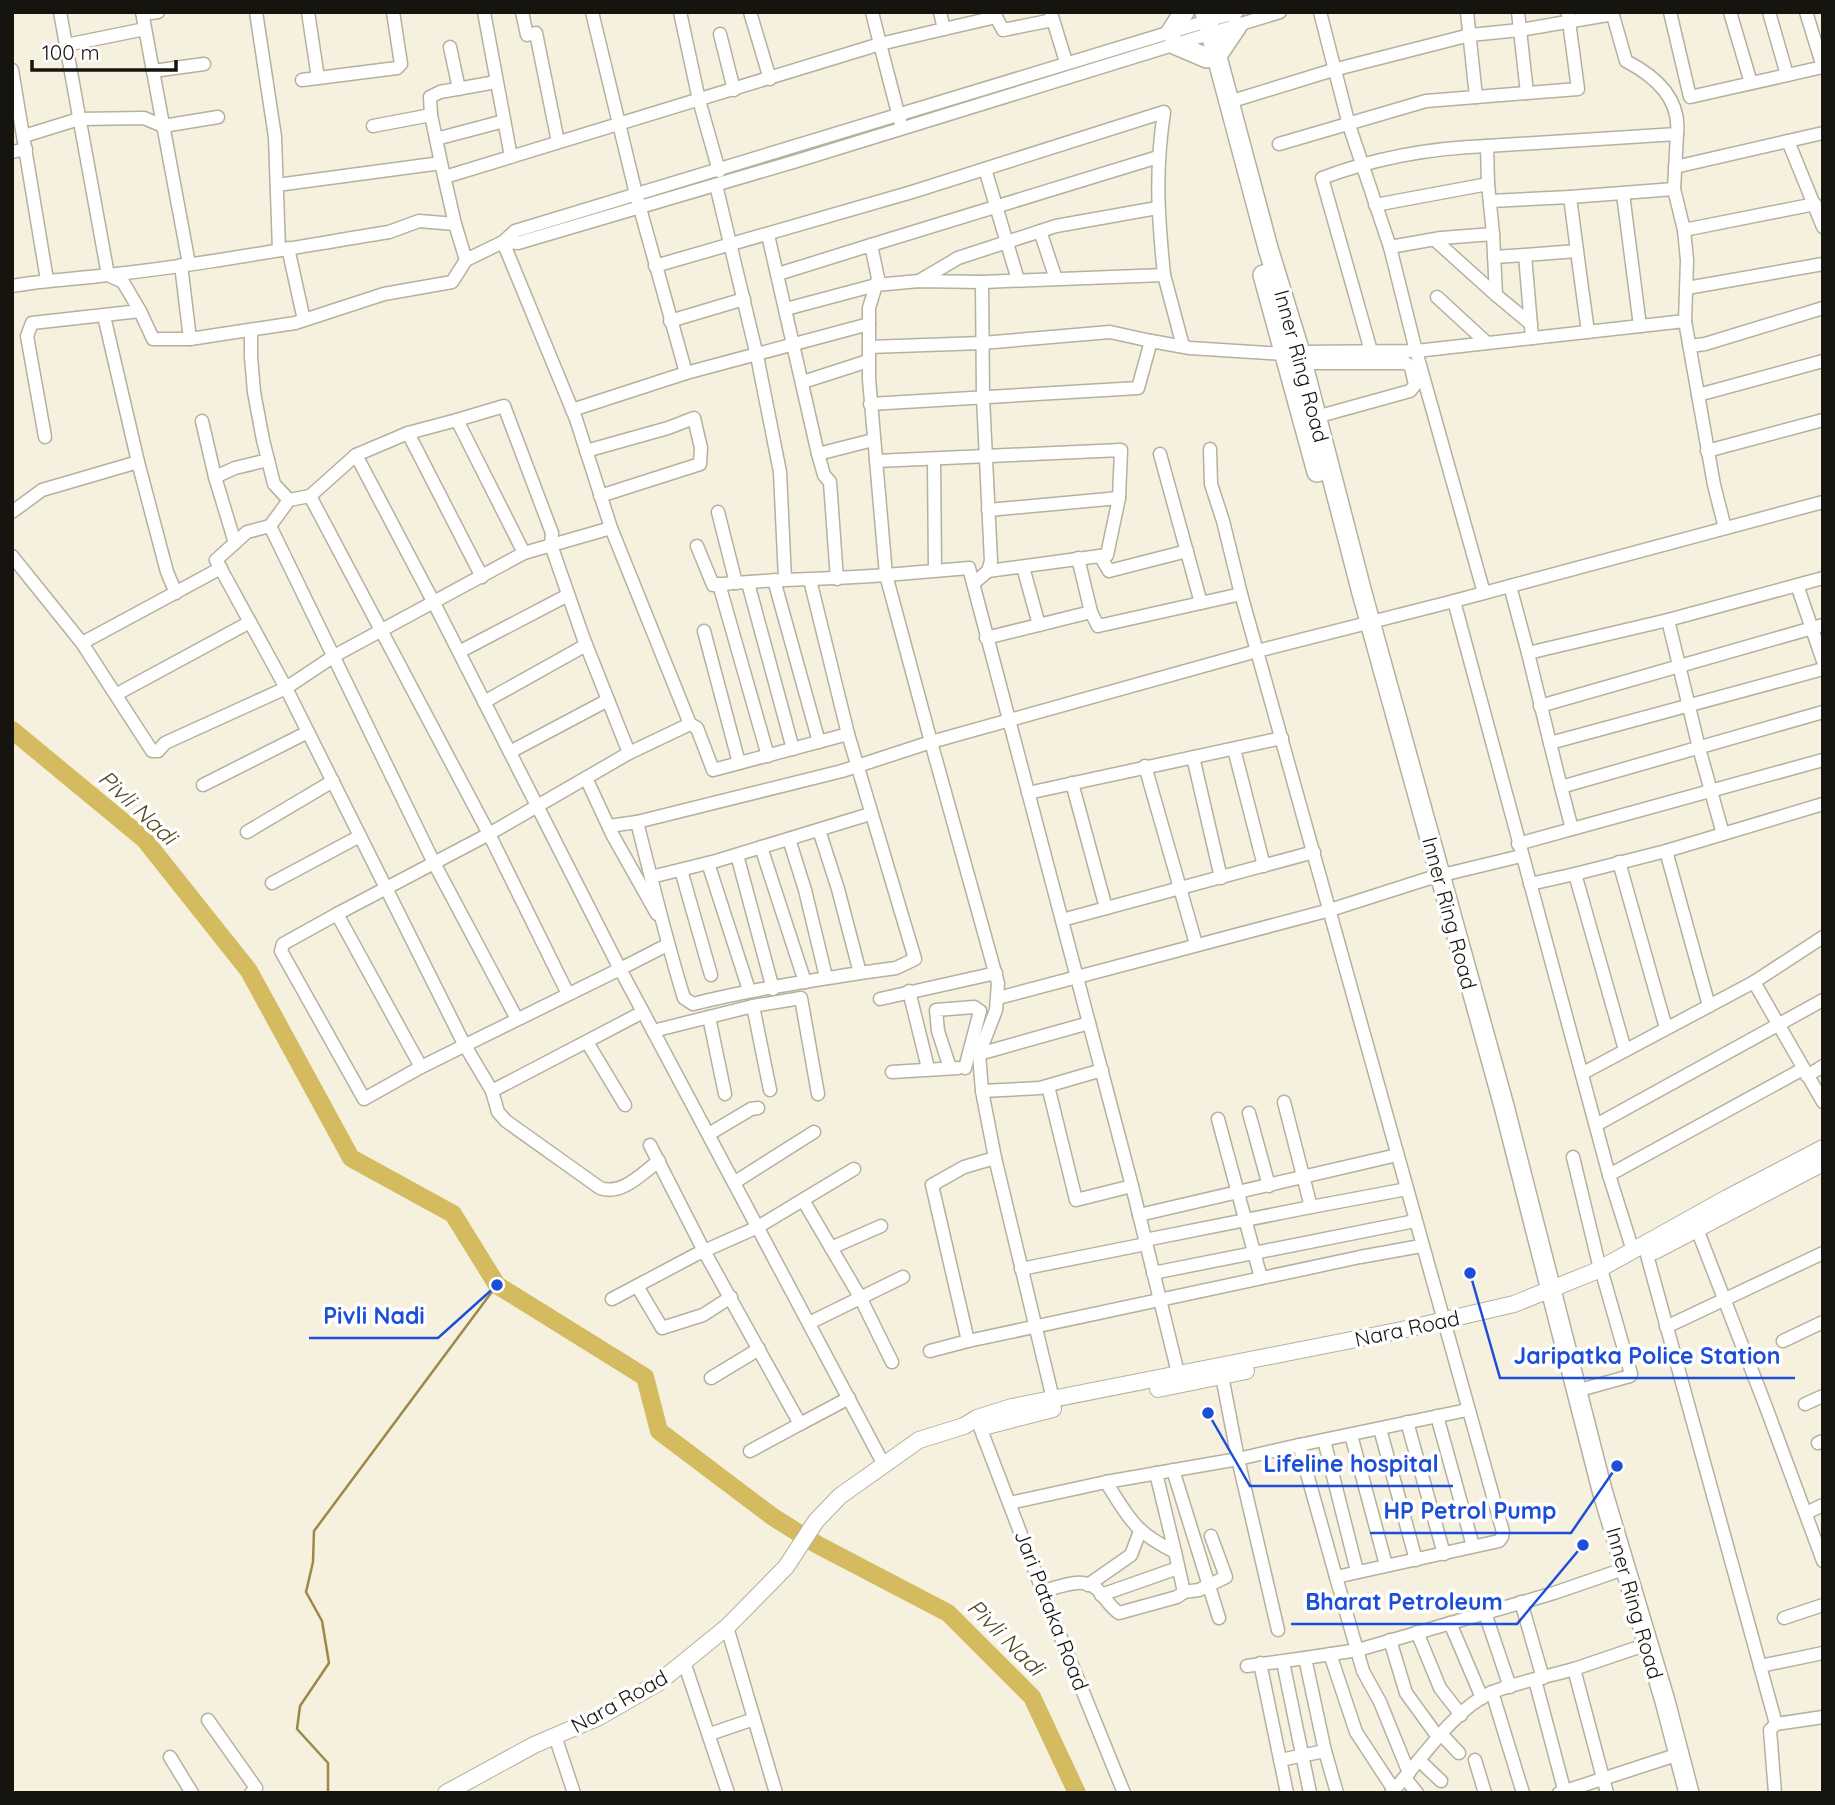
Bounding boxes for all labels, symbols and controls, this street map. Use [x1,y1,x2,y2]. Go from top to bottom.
scale bar [32,28,175,72]
text: 100 m [42,39,100,65]
street label: Inner Ring Road [1269,287,1335,445]
water label: Pivli Nadi [93,763,186,853]
street label: Inner Ring Road [1417,834,1483,992]
callout: Pivli Nadi [309,1294,438,1338]
text: Pivli Nadi [323,1301,425,1330]
street label: Nara Road [1352,1304,1462,1352]
callout: Jaripatka Police Station [1500,1334,1795,1378]
text: Jaripatka Police Station [1514,1341,1780,1370]
callout: Lifeline hospital [1250,1442,1453,1486]
text: Lifeline hospital [1263,1449,1439,1478]
callout: HP Petrol Pump [1370,1489,1571,1533]
text: HP Petrol Pump [1384,1496,1556,1525]
street label: Inner Ring Road [1601,1524,1669,1682]
street label: Jari Pataka Road [1009,1526,1095,1694]
callout: Bharat Petroleum [1291,1580,1517,1624]
text: Bharat Petroleum [1305,1587,1503,1616]
water label: Pivli Nadi [962,1593,1053,1684]
street label: Nara Road [566,1664,672,1738]

